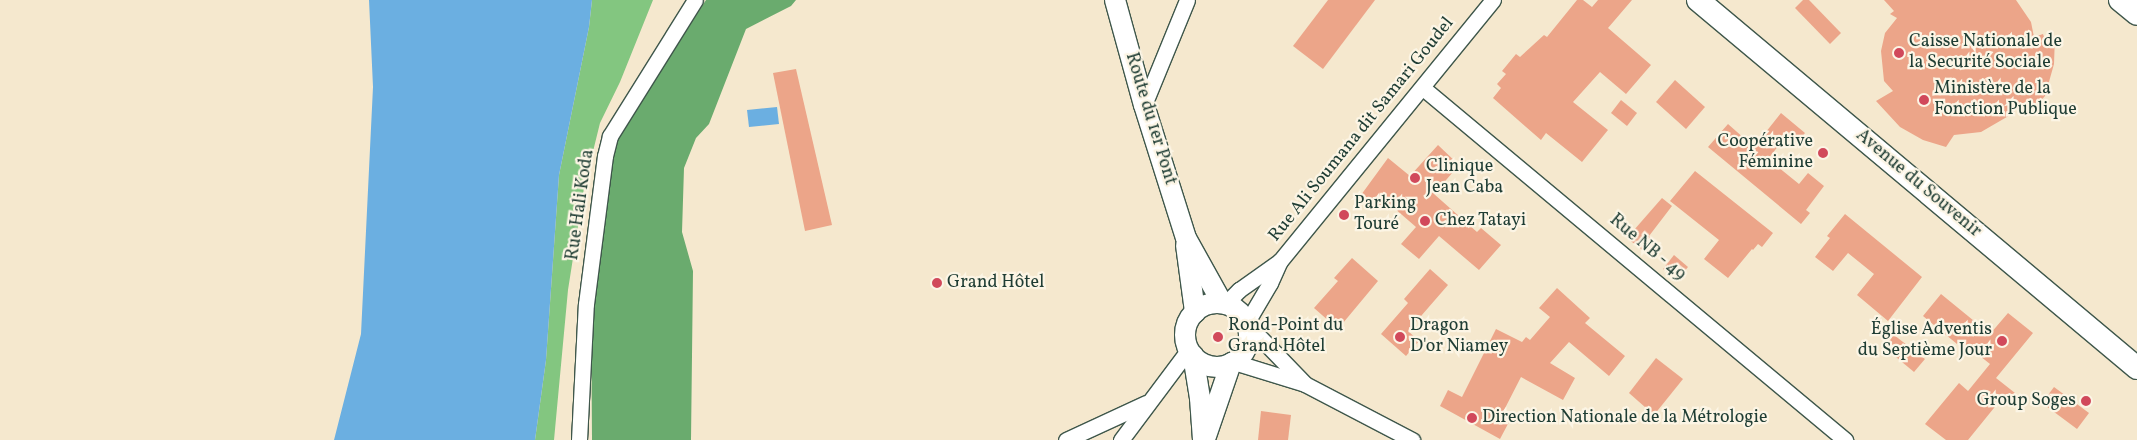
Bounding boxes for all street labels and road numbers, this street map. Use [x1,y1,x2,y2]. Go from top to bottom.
street label: Rue Ali Soumana dit Samari Goudel [1265,13,1459,247]
street label: Route du 1er Pont [1120,50,1180,188]
street label: Avenue du Souvenir [1851,125,1985,243]
street label: Rue Hali Koda [563,148,599,262]
street label: Rue NB - 49 [1604,210,1690,286]

